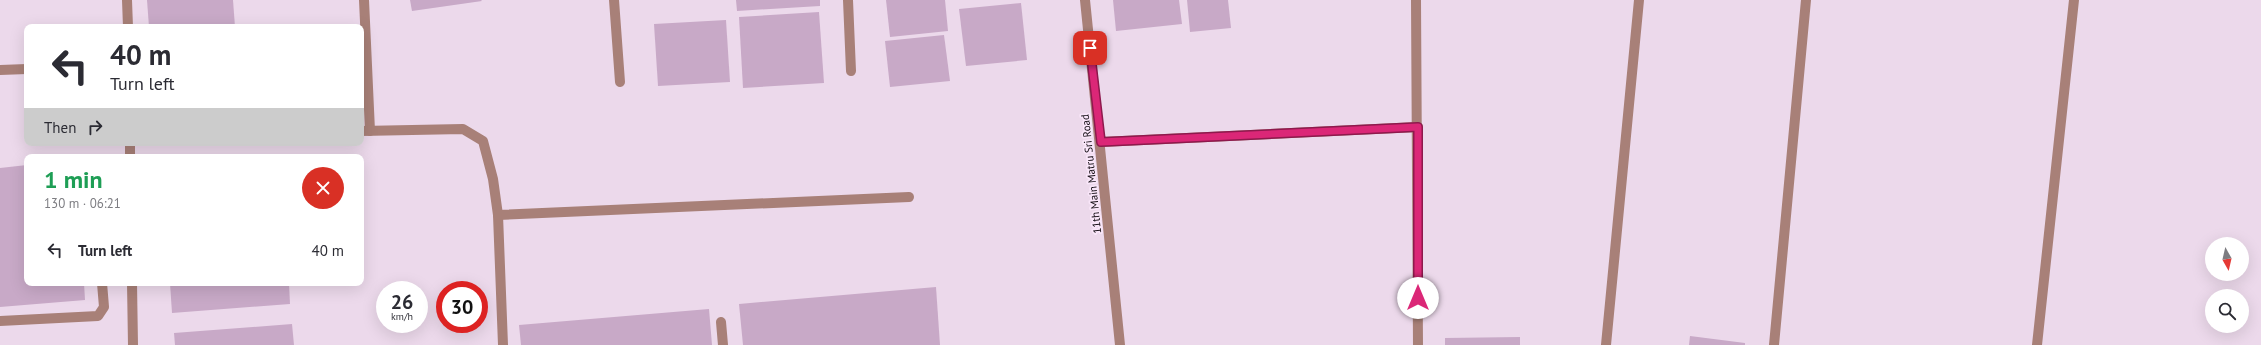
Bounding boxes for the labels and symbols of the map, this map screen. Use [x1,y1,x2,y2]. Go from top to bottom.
pin [1073,31,1107,65]
street label: 11th Main Matru Sri Road [1078,114,1104,234]
north arrow [2205,237,2249,281]
position arrow [1397,277,1439,319]
speed limit sign: 30 [436,281,488,333]

